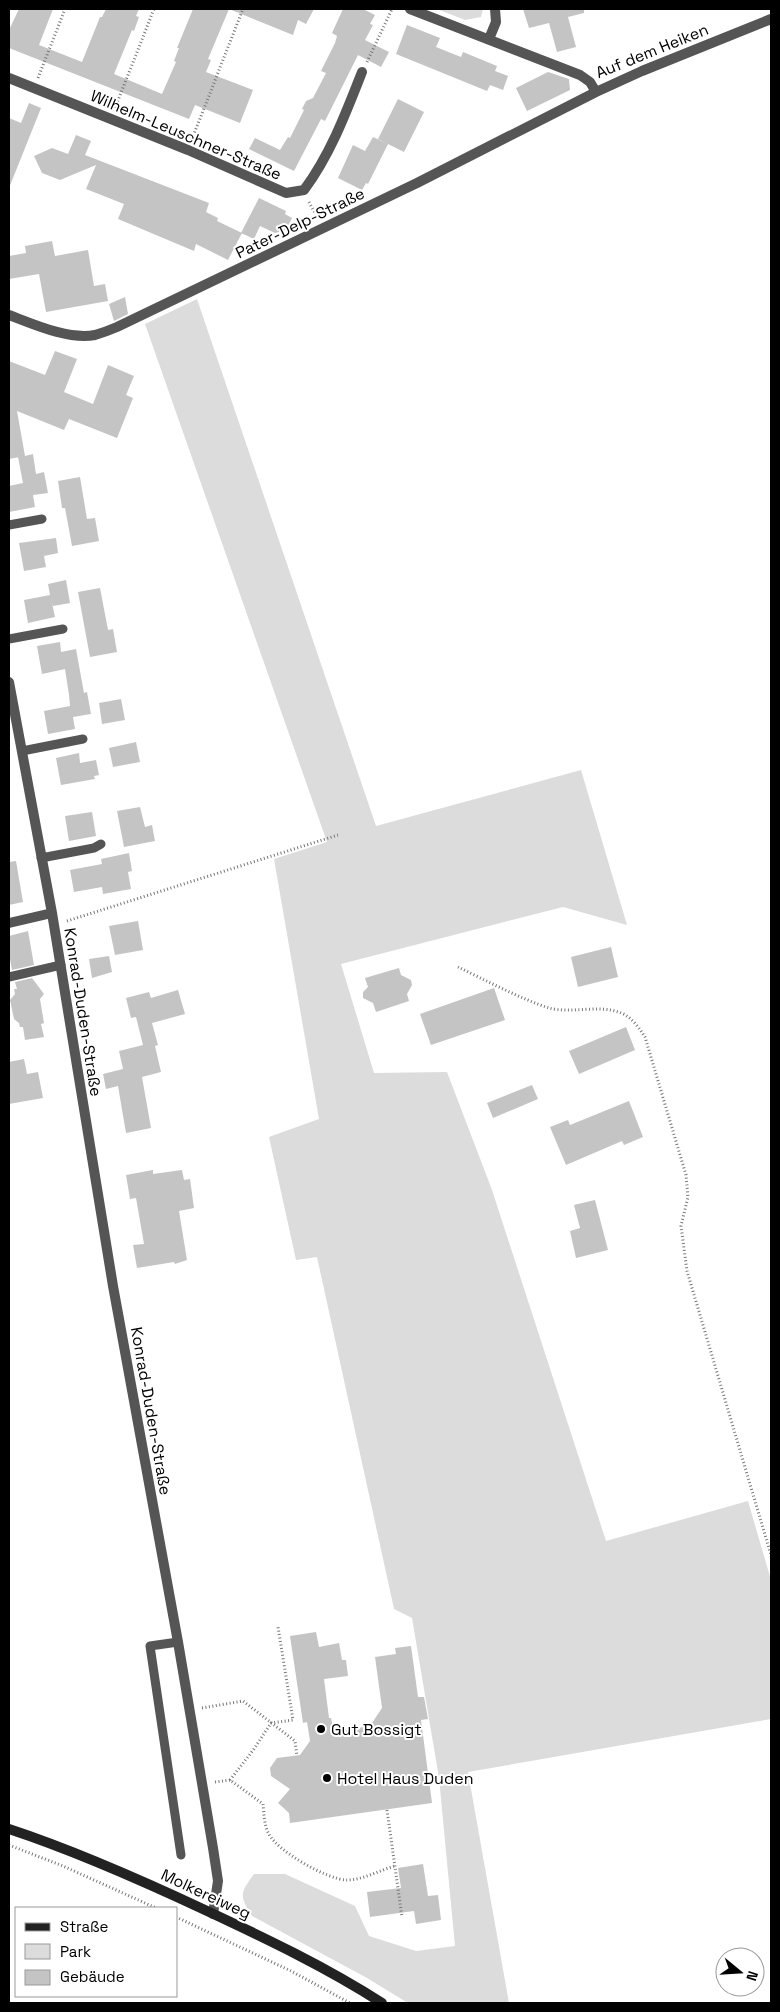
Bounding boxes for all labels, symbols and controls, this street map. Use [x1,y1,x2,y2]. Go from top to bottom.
street label: Auf dem Heiken [592,19,712,83]
street label: Wilhelm-Leuschner-Straße [87,85,285,185]
street label: Pater-Delp-Straße [232,183,368,263]
street label: Konrad-Duden-Straße [59,926,107,1098]
street label: Konrad-Duden-Straße [126,1325,176,1497]
place label: Gut Bossigt [331,1719,422,1740]
marker: Gut Bossigt [315,1723,327,1735]
place label: Hotel Haus Duden [337,1768,473,1789]
marker: Hotel Haus Duden [321,1772,333,1784]
street label: Molkereiweg [158,1864,254,1924]
legend [15,1907,178,1997]
text: Straße [60,1917,109,1936]
text: Park [60,1942,91,1961]
north arrow [715,1947,765,1997]
text: Gebäude [60,1967,125,1986]
text: N [742,1969,762,1983]

